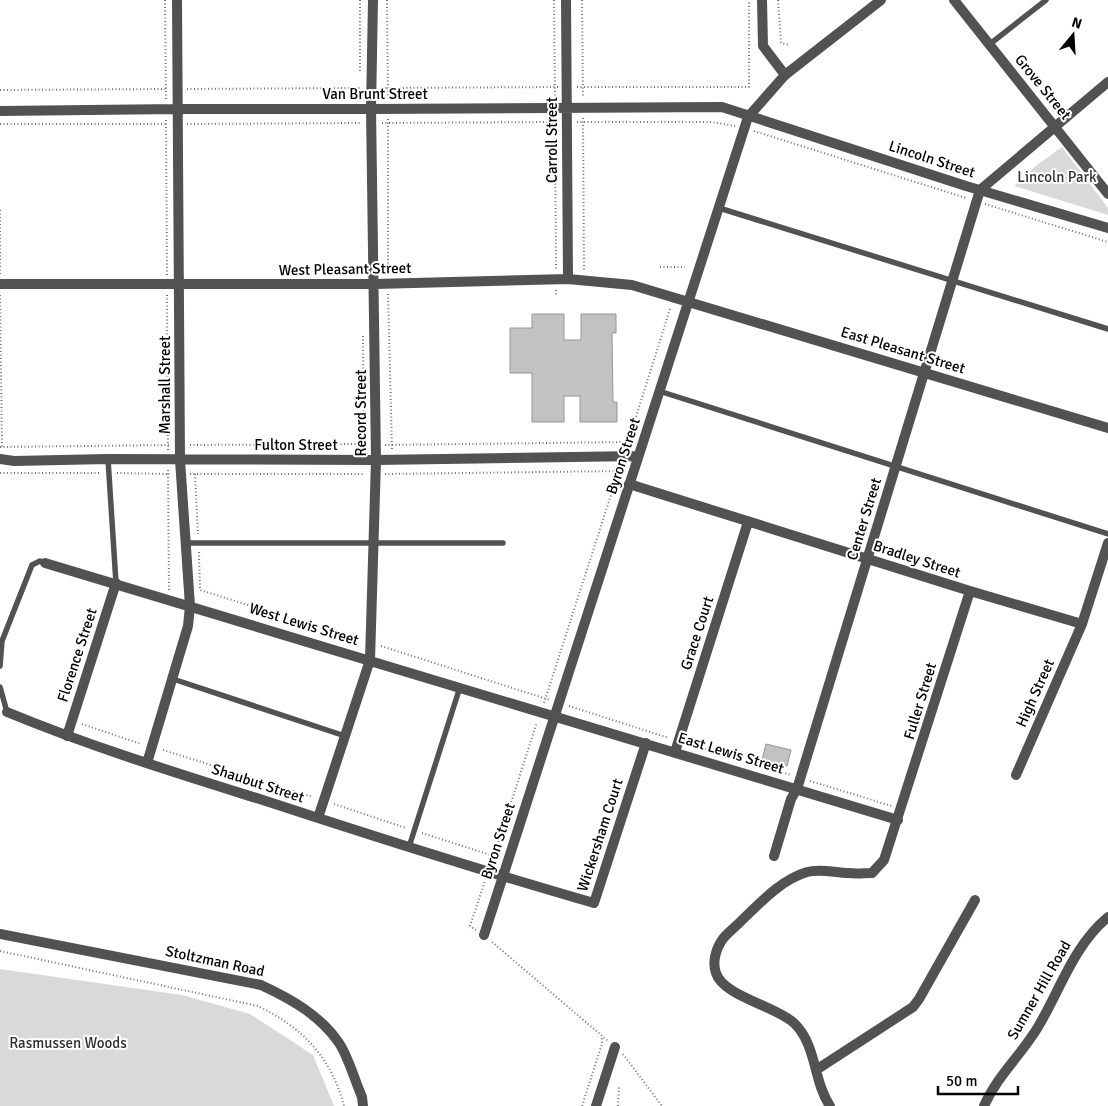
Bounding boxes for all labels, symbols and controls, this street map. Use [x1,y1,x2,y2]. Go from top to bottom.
north arrow [1048,10,1098,60]
text: N [1070,14,1084,33]
street label: Grove Street [1011,51,1075,123]
street label: Van Brunt Street [322,85,428,103]
street label: Carroll Street [543,97,561,183]
street label: Lincoln Street [887,137,977,181]
park label: Lincoln Park [1017,168,1097,186]
street label: West Pleasant Street [279,259,411,279]
street label: East Pleasant Street [839,323,967,377]
street label: Marshall Street [156,336,174,434]
street label: Record Street [352,370,370,456]
street label: Byron Street [602,415,644,497]
street label: Fulton Street [254,436,338,454]
street label: Center Street [843,476,885,562]
street label: Bradley Street [871,536,963,582]
street label: Grace Court [677,594,717,672]
street label: West Lewis Street [247,599,361,649]
street label: Florence Street [53,606,101,704]
street label: High Street [1012,656,1058,730]
street label: Fuller Street [900,660,940,742]
street label: East Lewis Street [676,728,786,778]
street label: Shaubut Street [210,760,306,806]
street label: Wickersham Court [573,776,627,894]
street label: Byron Street [477,800,519,882]
street label: Sumner Hill Road [1003,937,1075,1043]
street label: Stoltzman Road [164,942,266,980]
park label: Rasmussen Woods [9,1034,127,1052]
scale bar [938,1064,1018,1096]
text: 50 m [946,1072,977,1090]

